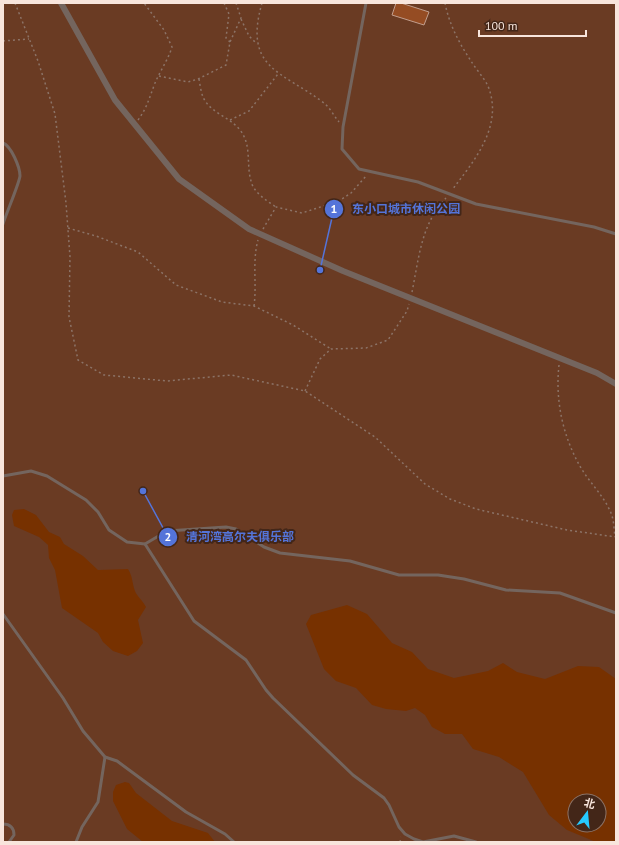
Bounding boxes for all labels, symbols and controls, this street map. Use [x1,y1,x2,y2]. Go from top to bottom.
scale bar [479,12,586,38]
text: 100 m [485,18,518,33]
callout: 东小口城市休闲公园 [324,197,468,221]
text: 1 [331,201,337,216]
text: 东小口城市休闲公园 [352,201,460,216]
callout: 清河湾高尔夫俱乐部 [158,525,302,549]
text: 2 [165,529,171,544]
text: 清河湾高尔夫俱乐部 [186,529,294,544]
north arrow [567,793,607,833]
text: 北 [583,795,597,812]

